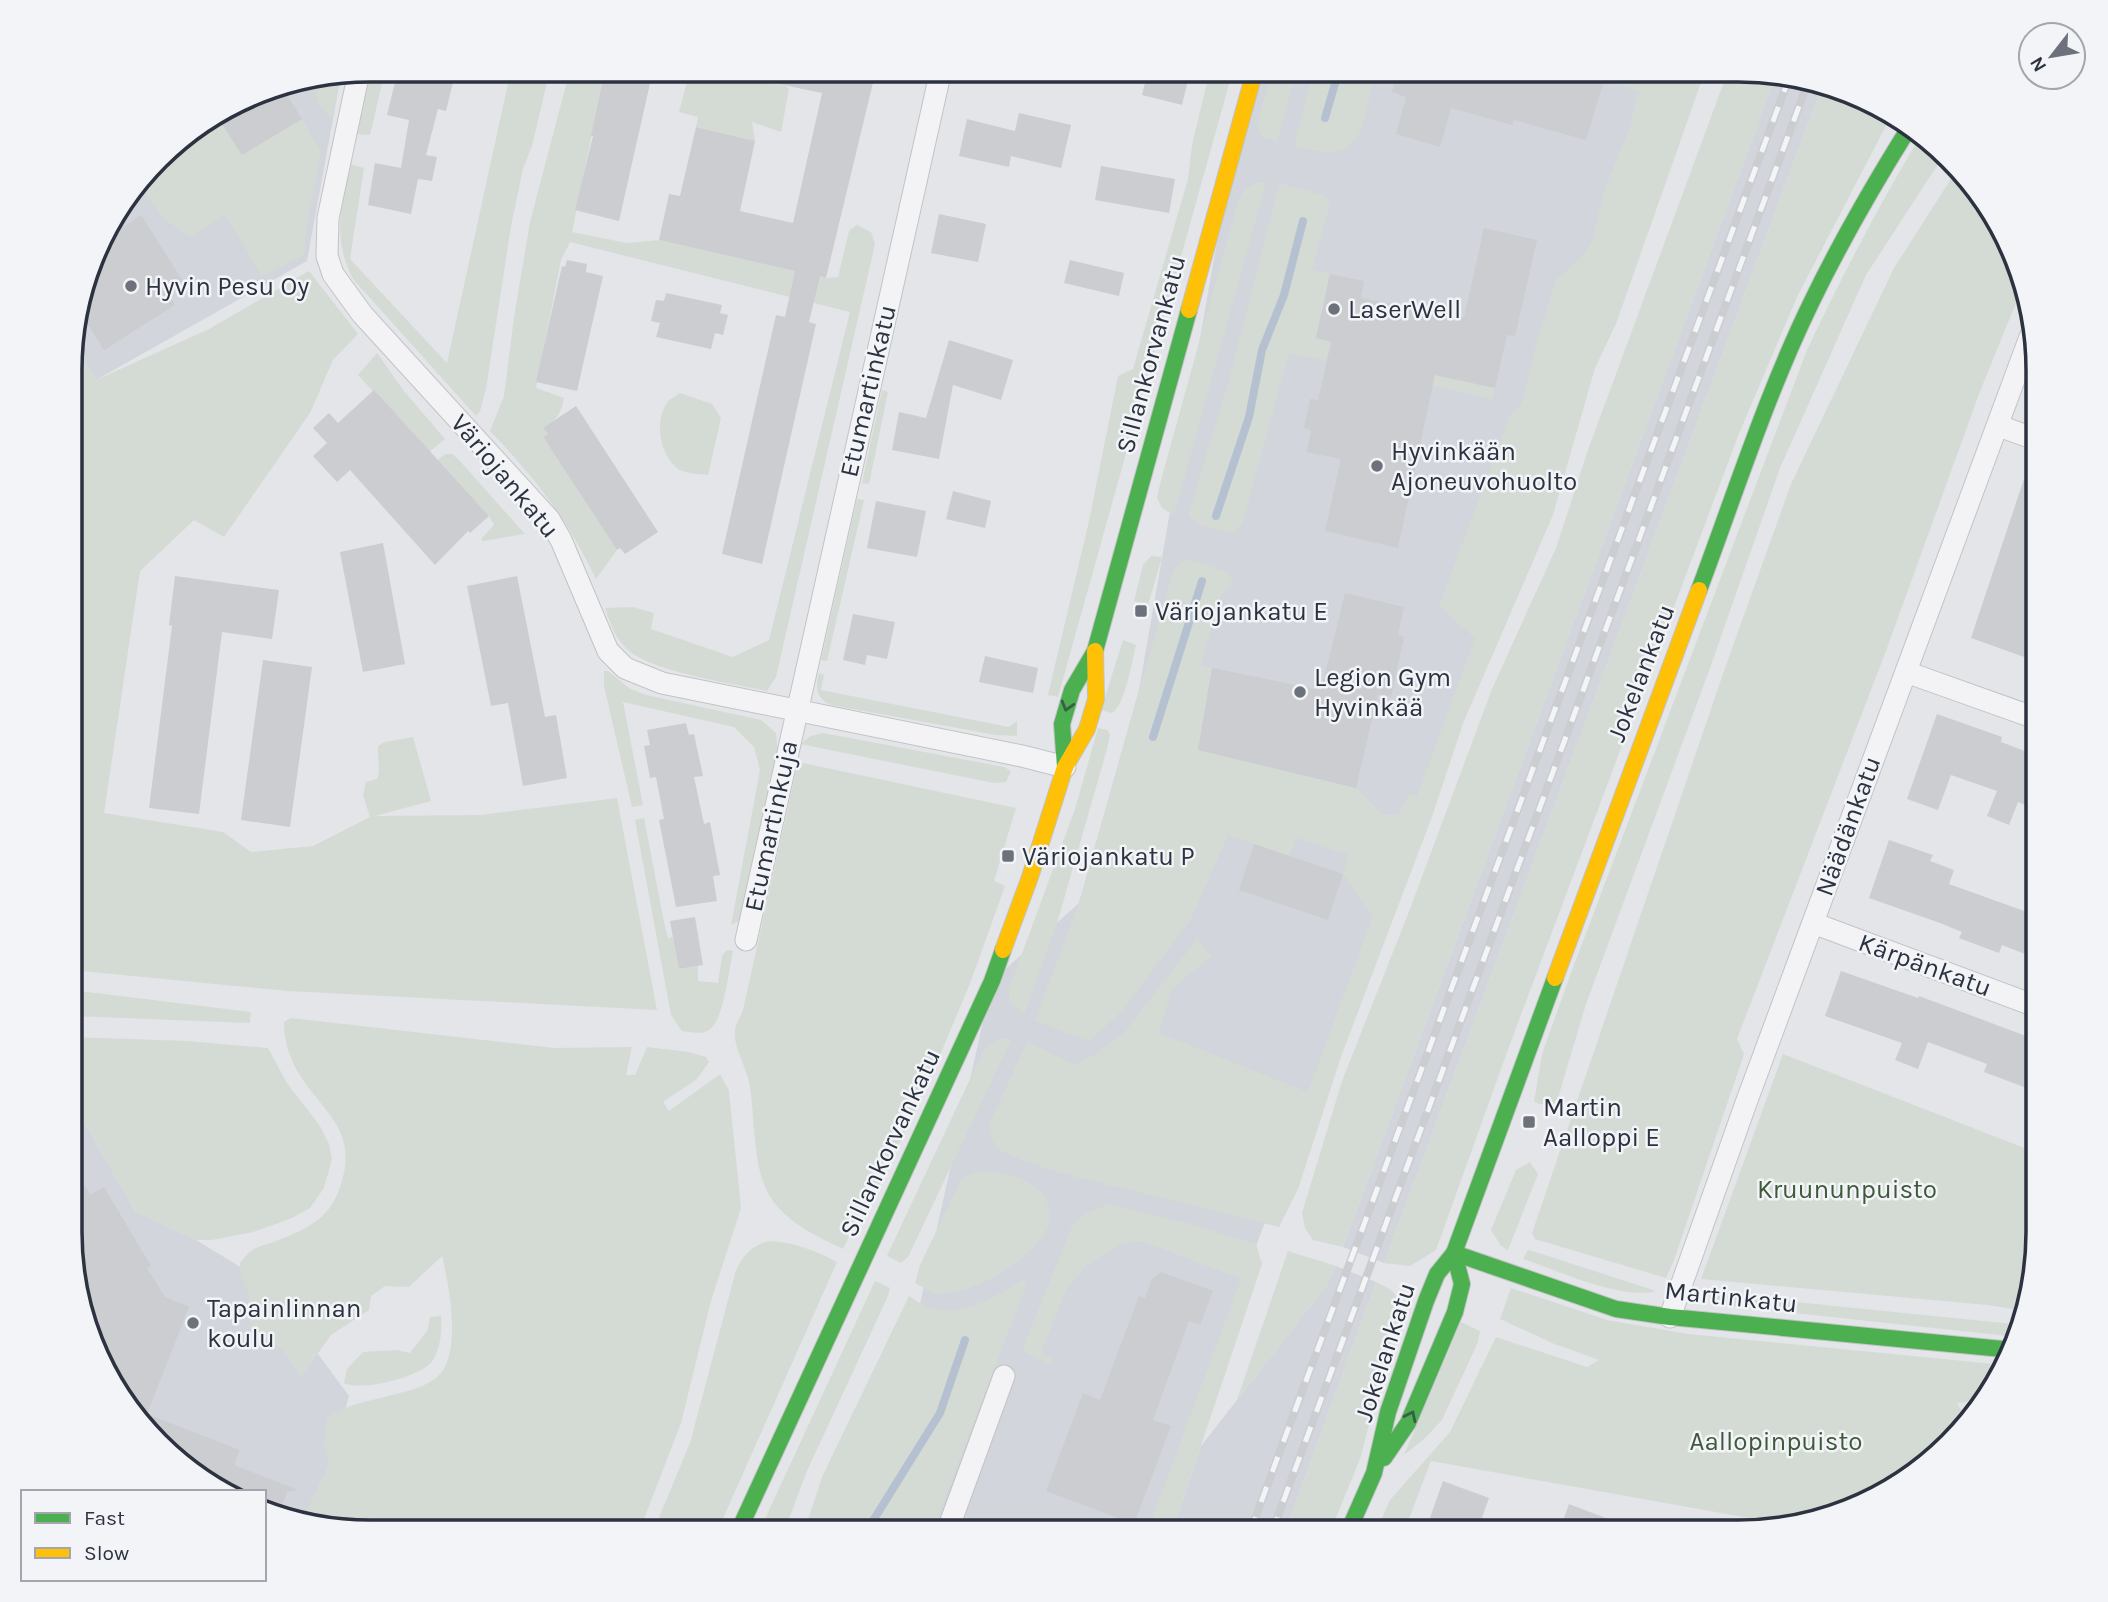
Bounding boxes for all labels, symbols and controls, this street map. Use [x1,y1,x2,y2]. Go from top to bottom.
north arrow [2017,21,2087,91]
text: N [2025,53,2051,76]
street label: Sillankorvankatu [1110,252,1192,456]
place label: Hyvin Pesu Oy [145,271,309,302]
marker: Hyvin Pesu Oy [123,278,139,294]
place label: LaserWell [1348,294,1461,325]
marker: LaserWell [1326,301,1342,317]
street label: Etumartinkatu [833,302,903,480]
street label: Väriojankatu [444,408,566,544]
place label: Hyvinkään Ajoneuvohuolto [1391,436,1577,497]
marker: Hyvinkään Ajoneuvohuolto [1369,458,1385,474]
place label: Väriojankatu E [1155,596,1328,627]
street label: Jokelankatu [1601,600,1681,746]
marker: Väriojankatu E [1133,603,1149,619]
place label: Legion Gym Hyvinkää [1314,662,1451,723]
marker: Legion Gym Hyvinkää [1292,684,1308,700]
one-way arrow [1061,700,1076,712]
street label: Etumartinkuja [738,738,804,914]
street label: Näädänkatu [1808,752,1888,900]
place label: Väriojankatu P [1022,841,1195,872]
marker: Väriojankatu P [1000,848,1016,864]
street label: Kärpänkatu [1854,927,1996,1003]
street label: Sillankorvankatu [833,1044,947,1242]
place label: Martin Aalloppi E [1543,1092,1660,1153]
marker: Martin Aalloppi E [1521,1114,1537,1130]
park label: Kruununpuisto [1757,1174,1937,1205]
street label: Martinkatu [1663,1275,1799,1319]
street label: Jokelankatu [1348,1279,1422,1425]
place label: Tapainlinnan koulu [207,1293,361,1354]
marker: Tapainlinnan koulu [185,1315,201,1331]
one-way arrow [1403,1411,1417,1423]
park label: Aallopinpuisto [1690,1426,1863,1457]
legend [21,1490,266,1581]
text: Fast [84,1506,125,1530]
text: Slow [84,1541,129,1565]

